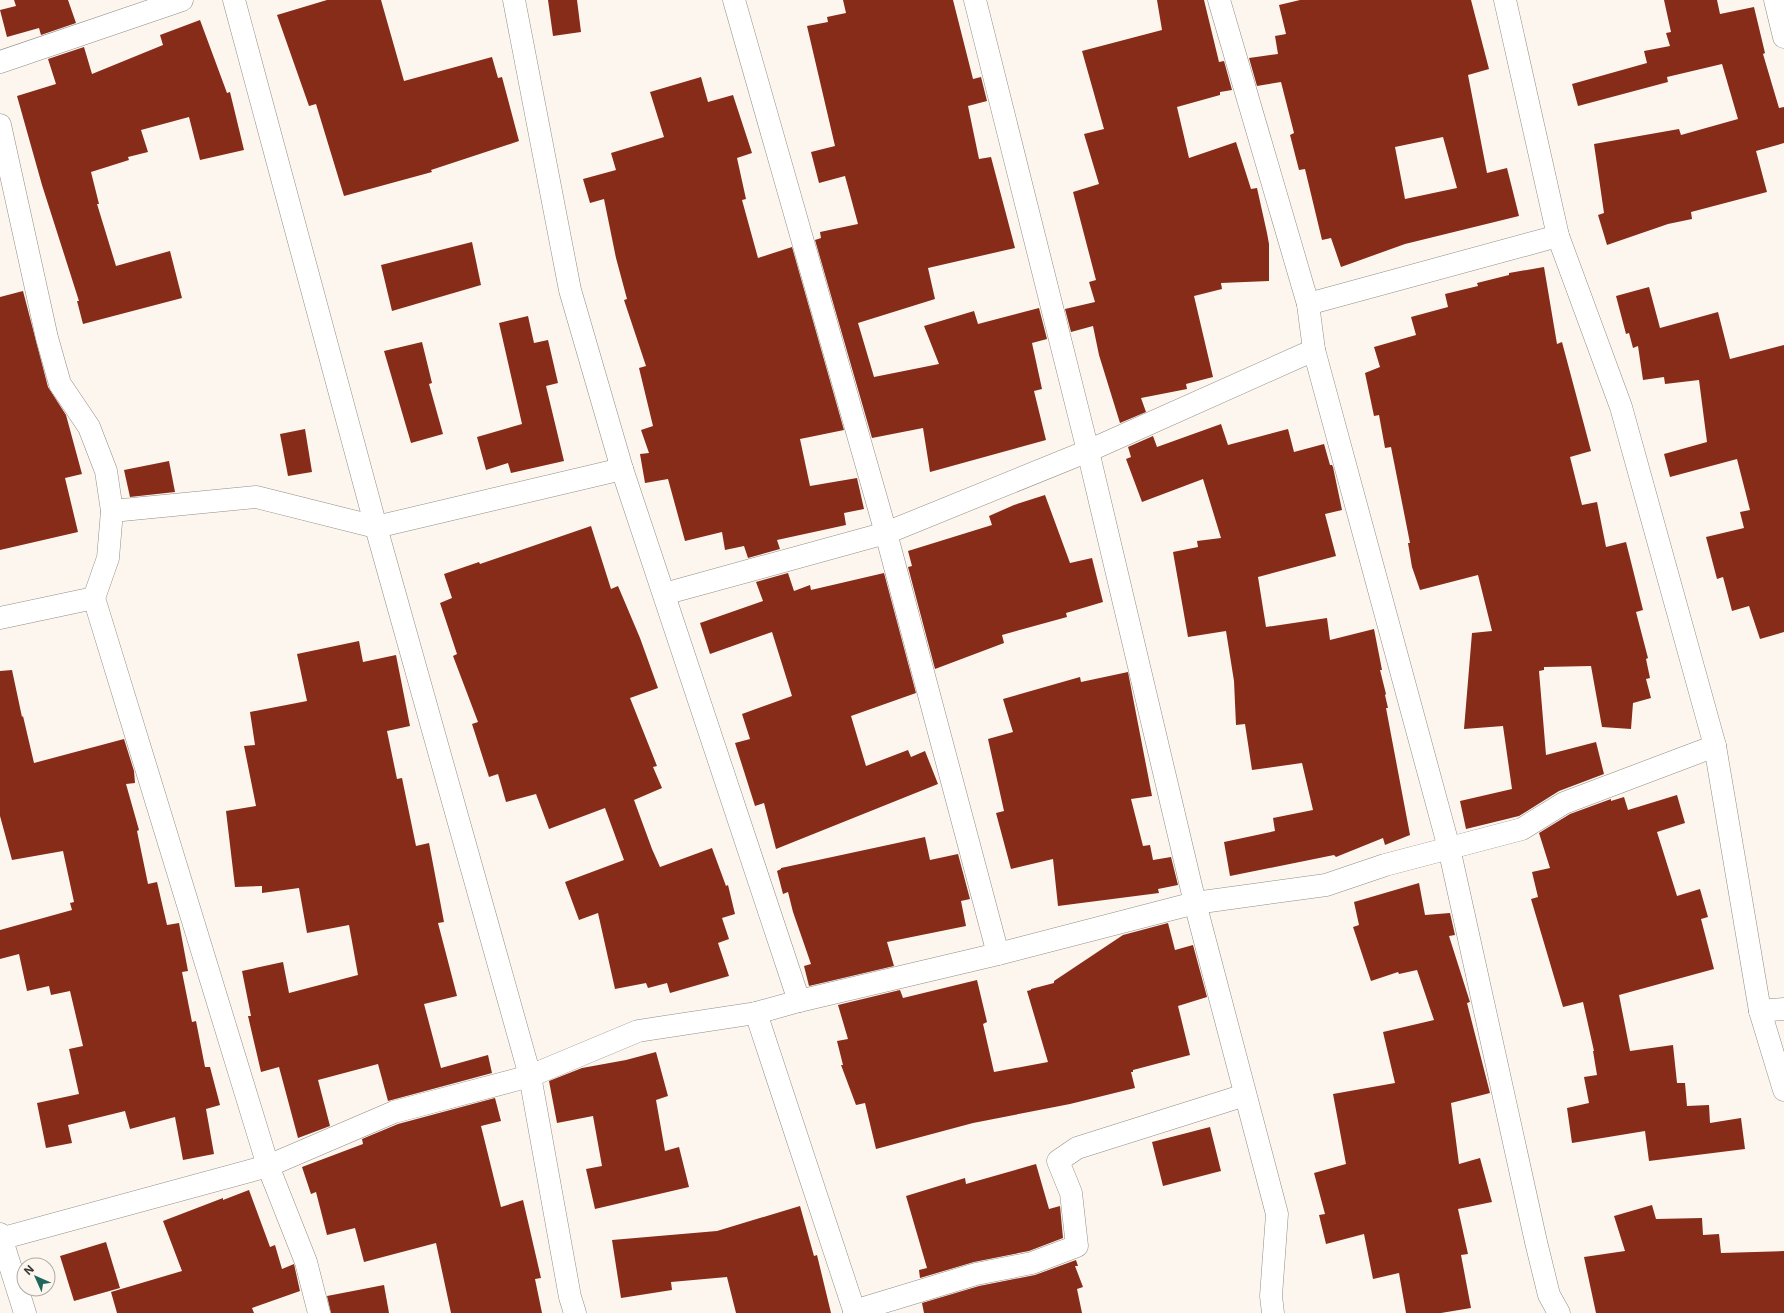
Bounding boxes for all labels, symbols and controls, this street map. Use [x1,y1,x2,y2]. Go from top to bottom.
north arrow [16,1257,56,1297]
text: N [21,1262,37,1278]

